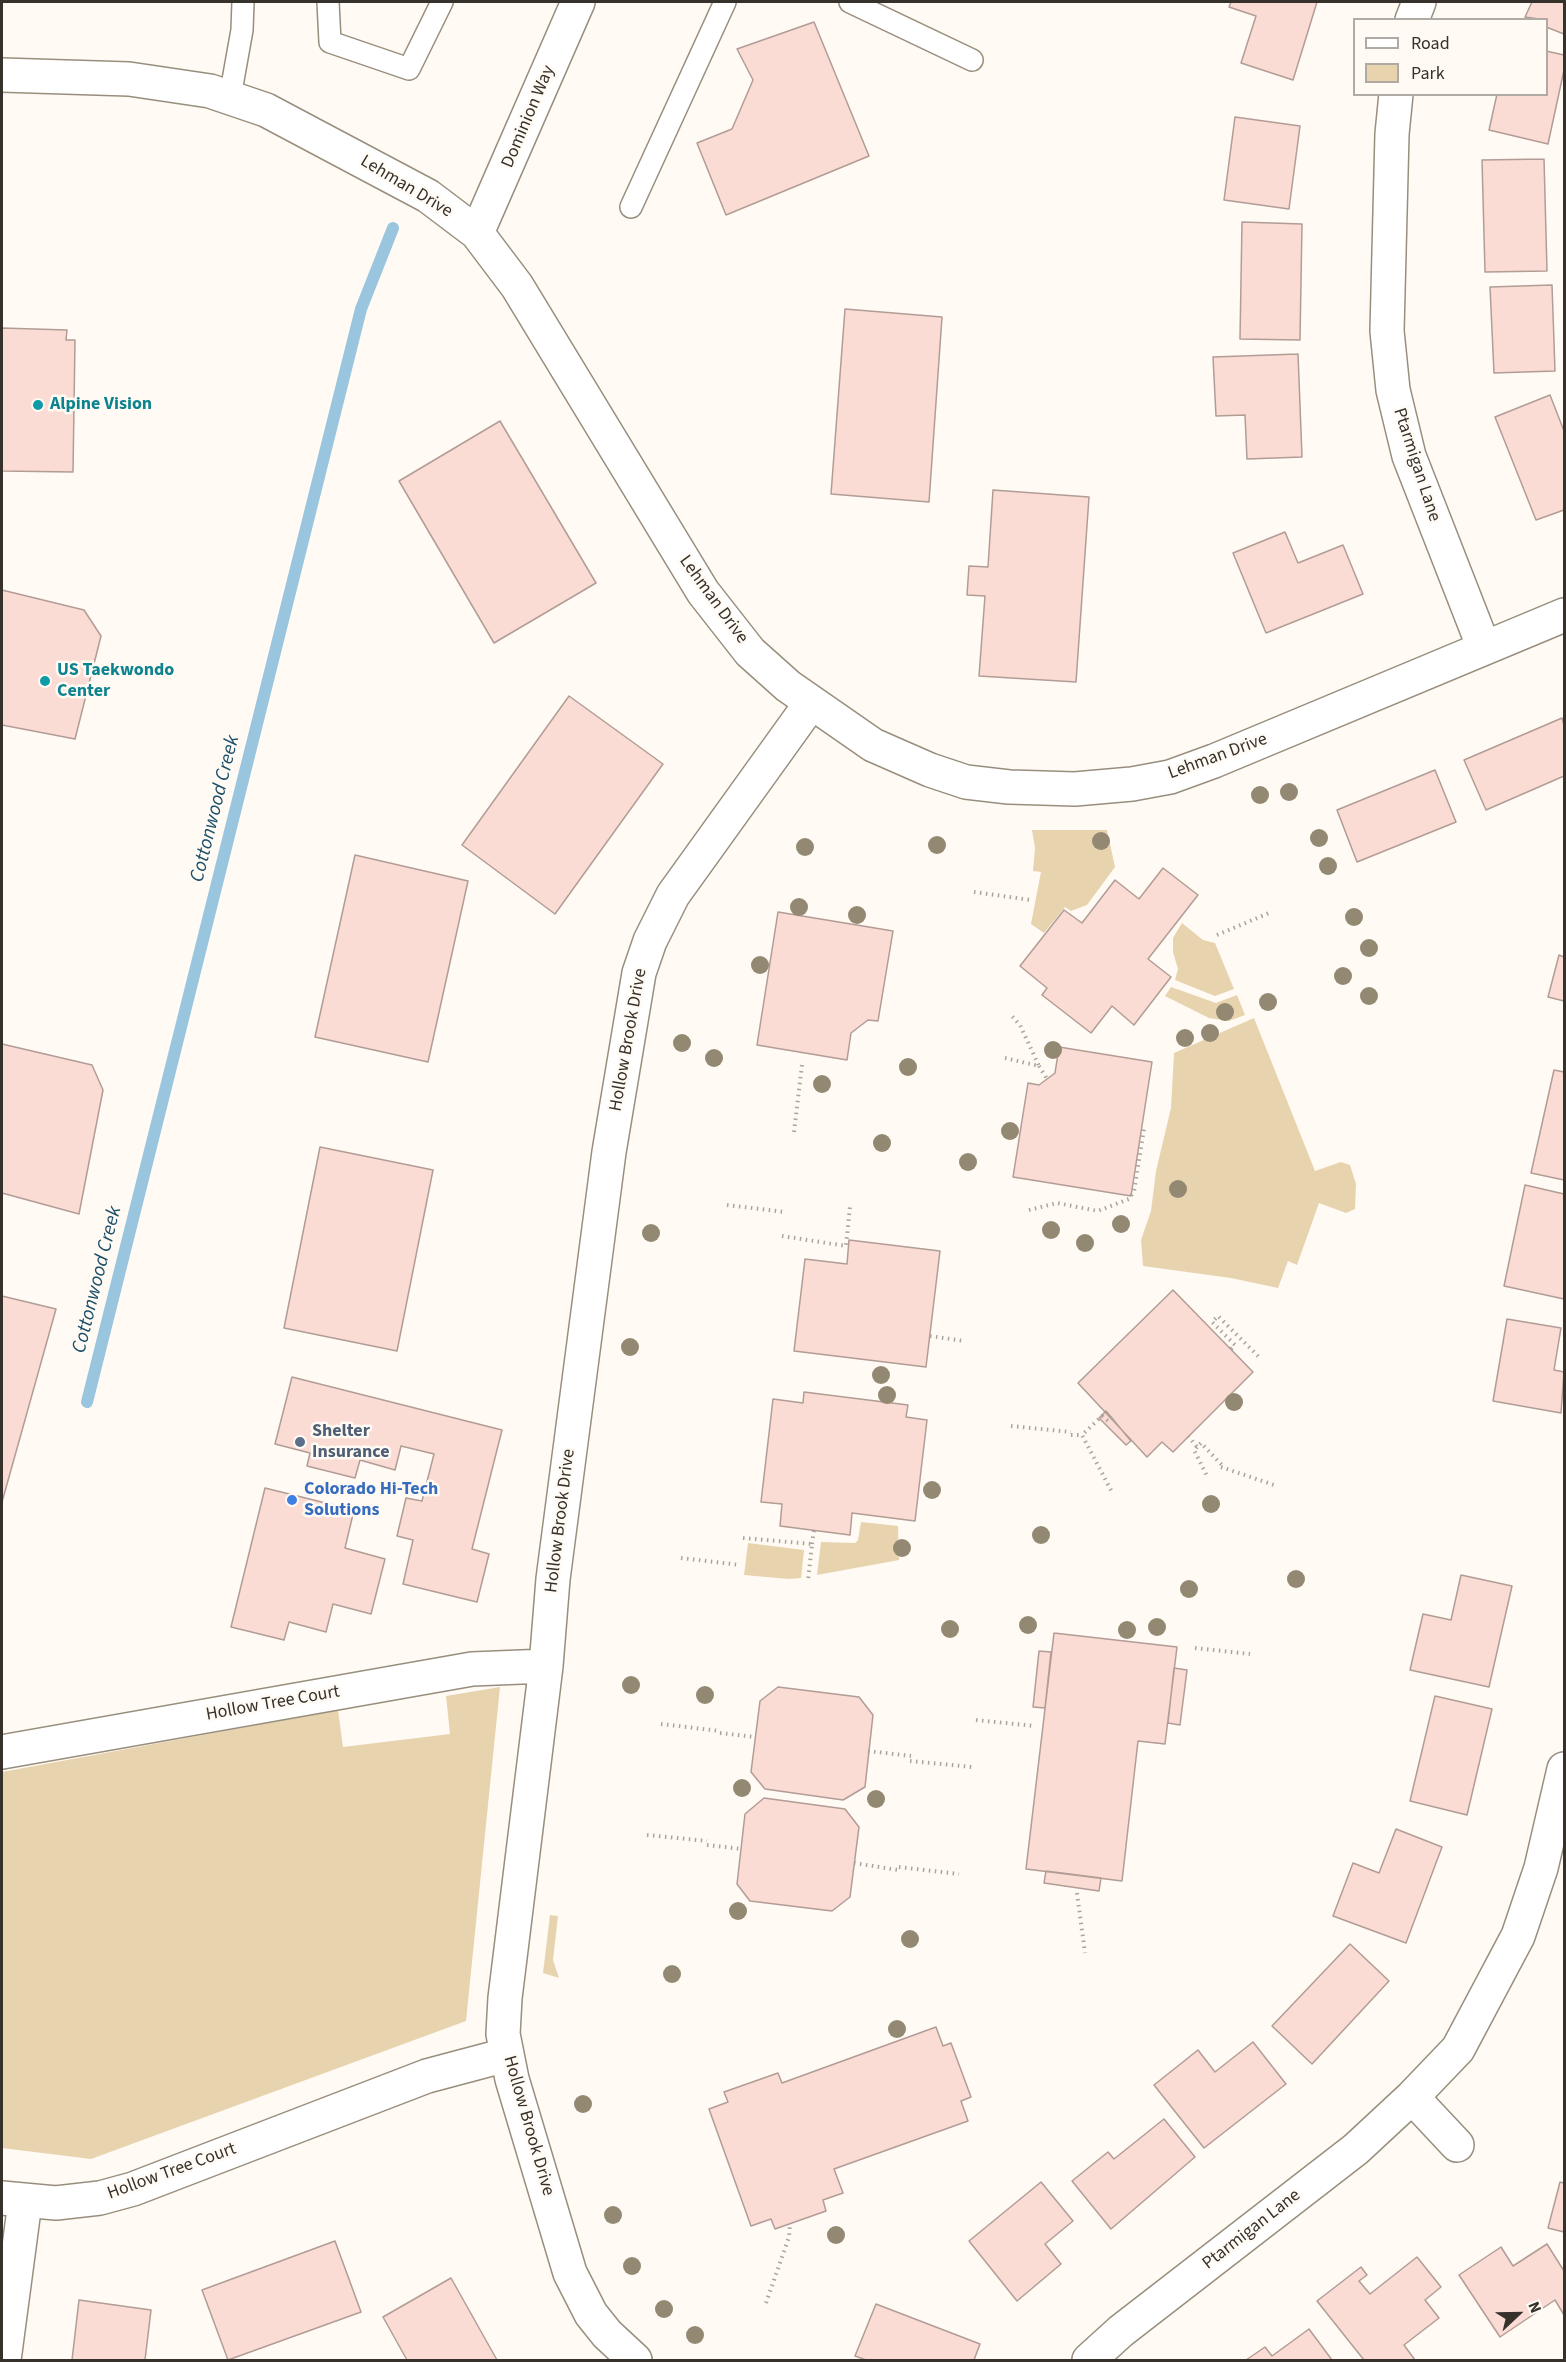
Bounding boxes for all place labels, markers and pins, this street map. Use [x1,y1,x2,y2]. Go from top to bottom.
place label: Alpine Vision [50,394,152,416]
marker: Alpine Vision [31,398,45,412]
place label: US Taekwondo Center [57,660,174,702]
marker: US Taekwondo Center [38,674,52,688]
place label: Shelter Insurance [312,1421,390,1464]
marker: Shelter Insurance [293,1435,307,1449]
place label: Colorado Hi-Tech Solutions [304,1479,438,1522]
marker: Colorado Hi-Tech Solutions [285,1493,299,1507]

